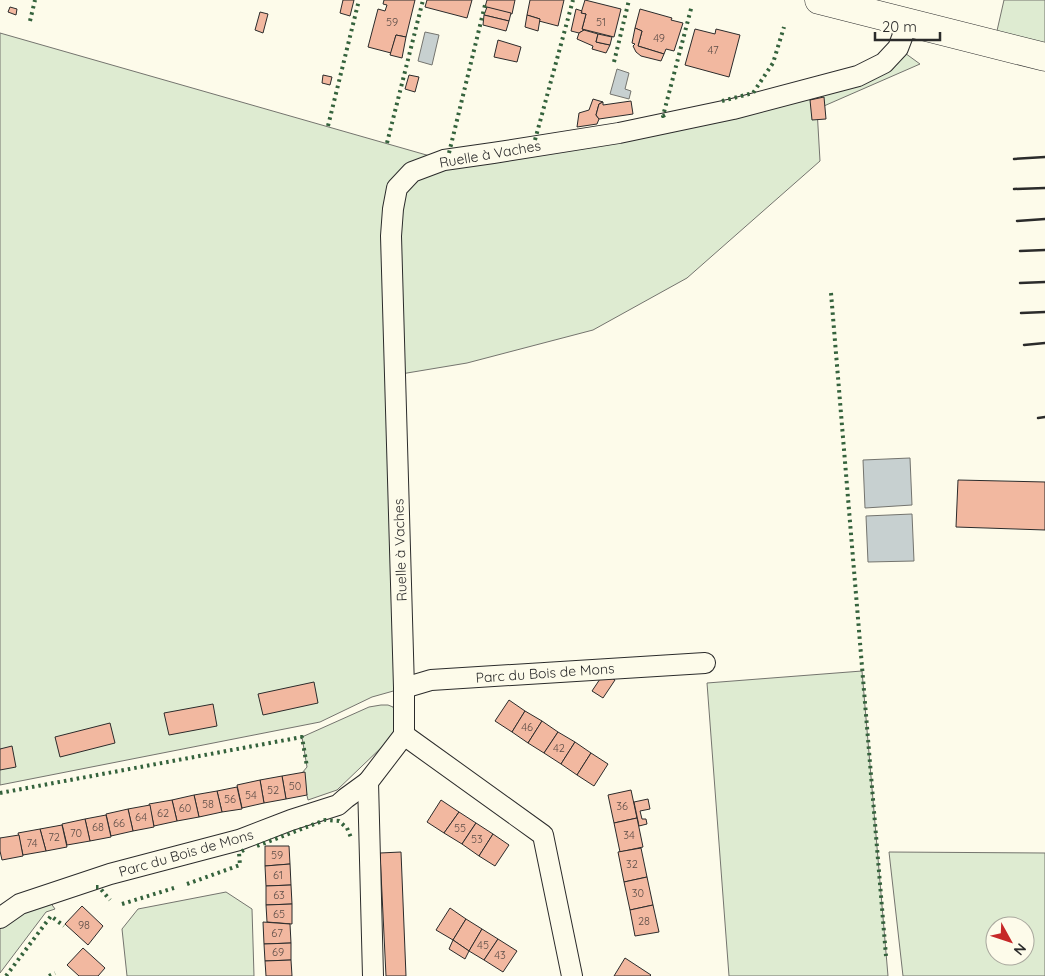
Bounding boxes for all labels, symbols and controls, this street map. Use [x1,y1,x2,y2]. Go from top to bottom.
scale bar [875,10,940,42]
house number: 59 [386,15,398,29]
house number: 51 [596,15,606,29]
text: 20 m [882,17,917,36]
house number: 49 [653,31,665,45]
house number: 47 [707,43,719,57]
street label: Ruelle à Vaches [438,136,542,172]
street label: Ruelle à Vaches [389,498,411,602]
street label: Parc du Bois de Mons [475,659,615,687]
house number: 46 [521,720,533,734]
house number: 42 [553,741,565,755]
house number: 50 [289,779,301,793]
house number: 52 [267,783,279,797]
house number: 54 [245,788,257,802]
house number: 56 [224,792,236,806]
house number: 58 [202,797,214,811]
house number: 36 [616,799,628,813]
house number: 60 [179,801,191,815]
house number: 62 [157,806,169,820]
house number: 64 [135,810,147,824]
house number: 66 [113,816,125,830]
house number: 68 [92,820,104,834]
house number: 55 [454,821,466,835]
street label: Parc du Bois de Mons [117,825,255,881]
house number: 70 [70,826,82,840]
house number: 34 [623,828,635,842]
house number: 72 [48,830,60,844]
house number: 53 [471,832,483,846]
house number: 74 [27,836,38,850]
house number: 59 [271,848,283,862]
house number: 32 [626,857,638,871]
house number: 61 [273,868,283,882]
house number: 30 [632,886,644,900]
house number: 63 [273,888,285,902]
house number: 65 [273,907,285,921]
house number: 28 [638,914,650,928]
north arrow [985,916,1035,966]
house number: 98 [78,918,90,932]
house number: 67 [271,926,283,940]
house number: 45 [477,938,489,952]
text: N [1010,940,1030,959]
house number: 69 [272,945,284,959]
house number: 43 [494,948,506,962]

